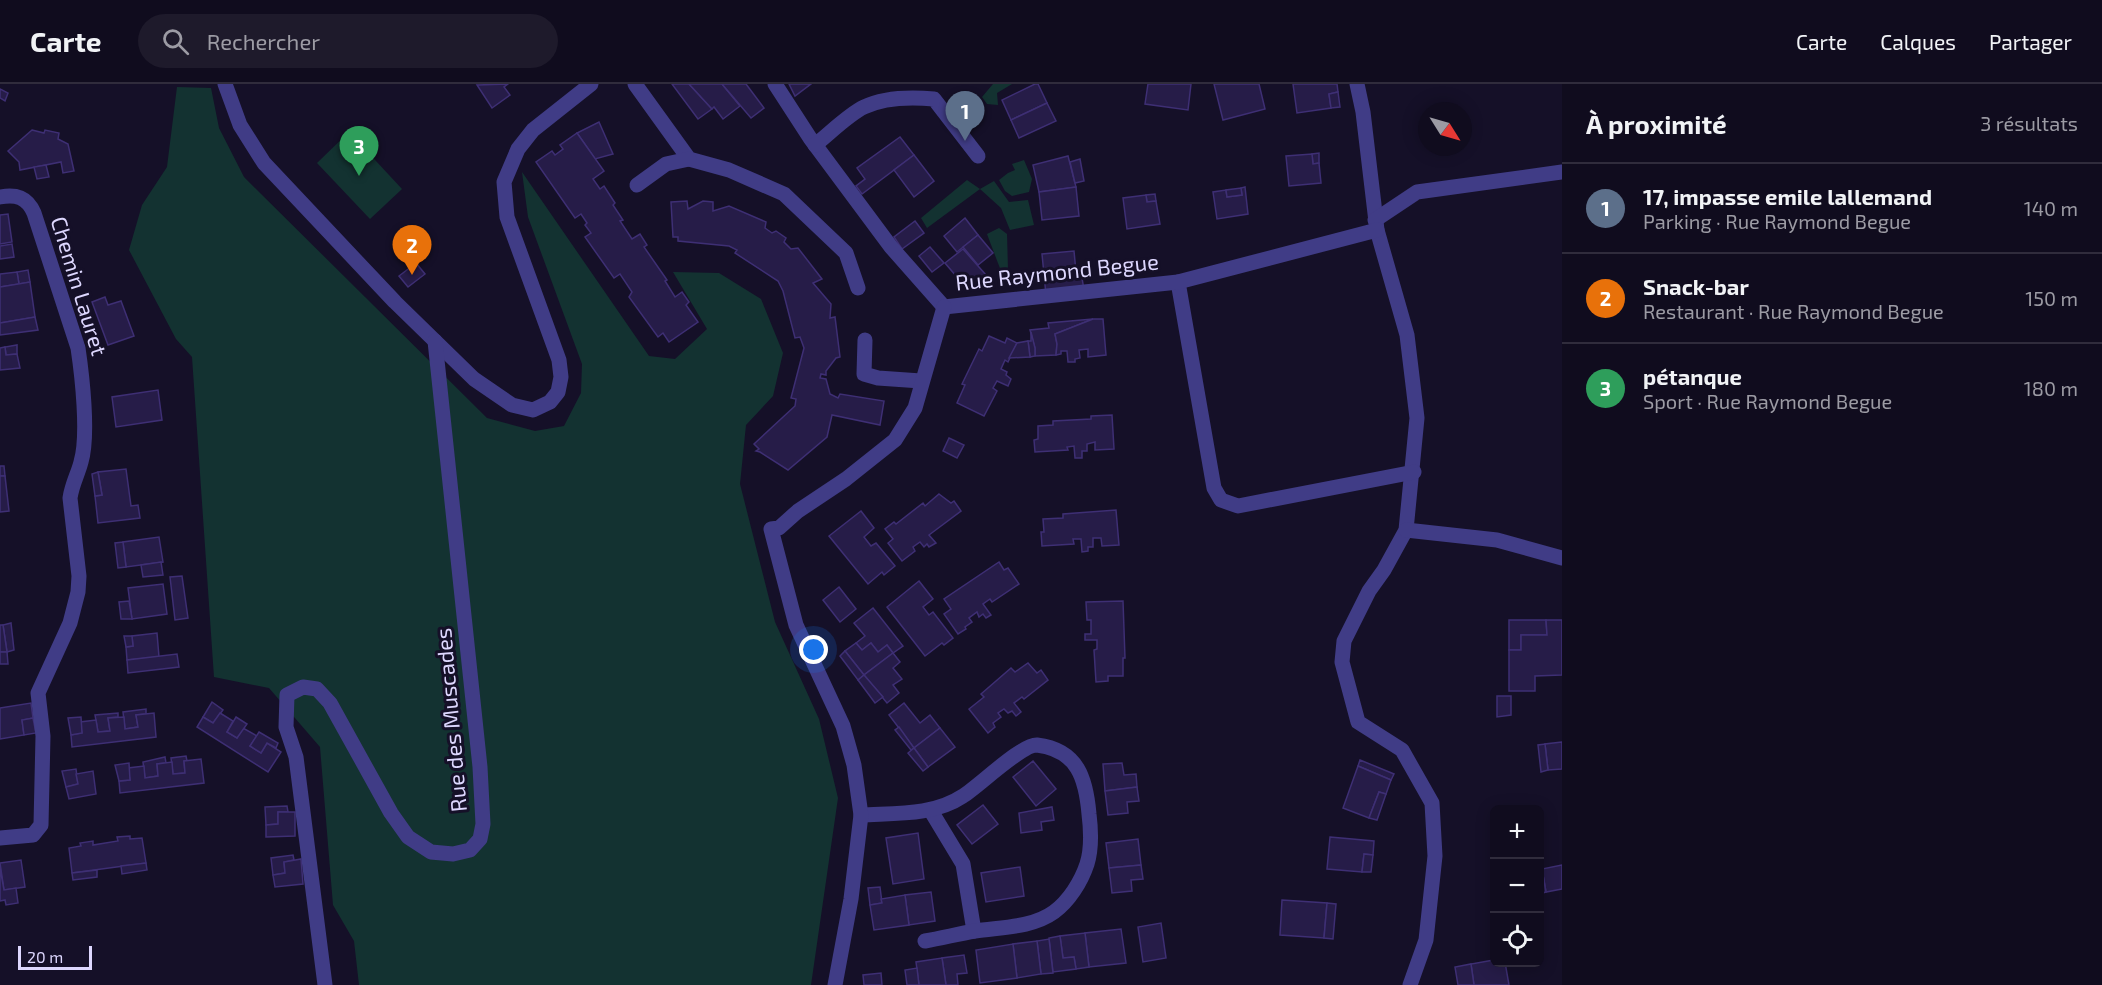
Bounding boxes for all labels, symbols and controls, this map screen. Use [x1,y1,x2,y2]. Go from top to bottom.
search box [138,14,558,68]
text: Carte [30,24,102,58]
icon: search [159,25,192,58]
text: Rechercher [207,28,320,54]
text: Carte [1796,29,1847,54]
text: Calques [1880,29,1956,54]
text: Partager [1989,29,2072,54]
pin: 1 [946,92,984,141]
north arrow [1418,102,1472,156]
text: À proximité [1586,108,1727,139]
text: 3 résultats [1980,111,2078,135]
pin: 3 [340,126,378,176]
text: 17, impasse emile lallemand [1643,183,1932,209]
text: 1 [1601,196,1610,220]
text: 140 m [2024,196,2078,220]
text: Parking · Rue Raymond Begue [1643,209,1911,233]
street label: Chemin Lauret [46,213,113,358]
pin: 2 [392,226,432,275]
street label: Rue Raymond Begue [954,247,1160,295]
text: Snack-bar [1643,273,1749,299]
text: 2 [1600,286,1611,310]
text: 150 m [2025,286,2078,310]
text: Restaurant · Rue Raymond Begue [1643,299,1944,323]
text: pétanque [1643,363,1742,389]
text: 3 [1600,376,1611,400]
text: 180 m [2024,376,2078,400]
text: Sport · Rue Raymond Begue [1643,389,1892,413]
street label: Rue des Muscades [429,627,471,813]
your location [799,635,828,664]
map controls [1490,805,1544,967]
button: + [1490,805,1544,859]
button: − [1490,859,1544,913]
button: locate [1490,913,1544,967]
scale bar [18,943,92,970]
text: 20 m [27,947,63,966]

